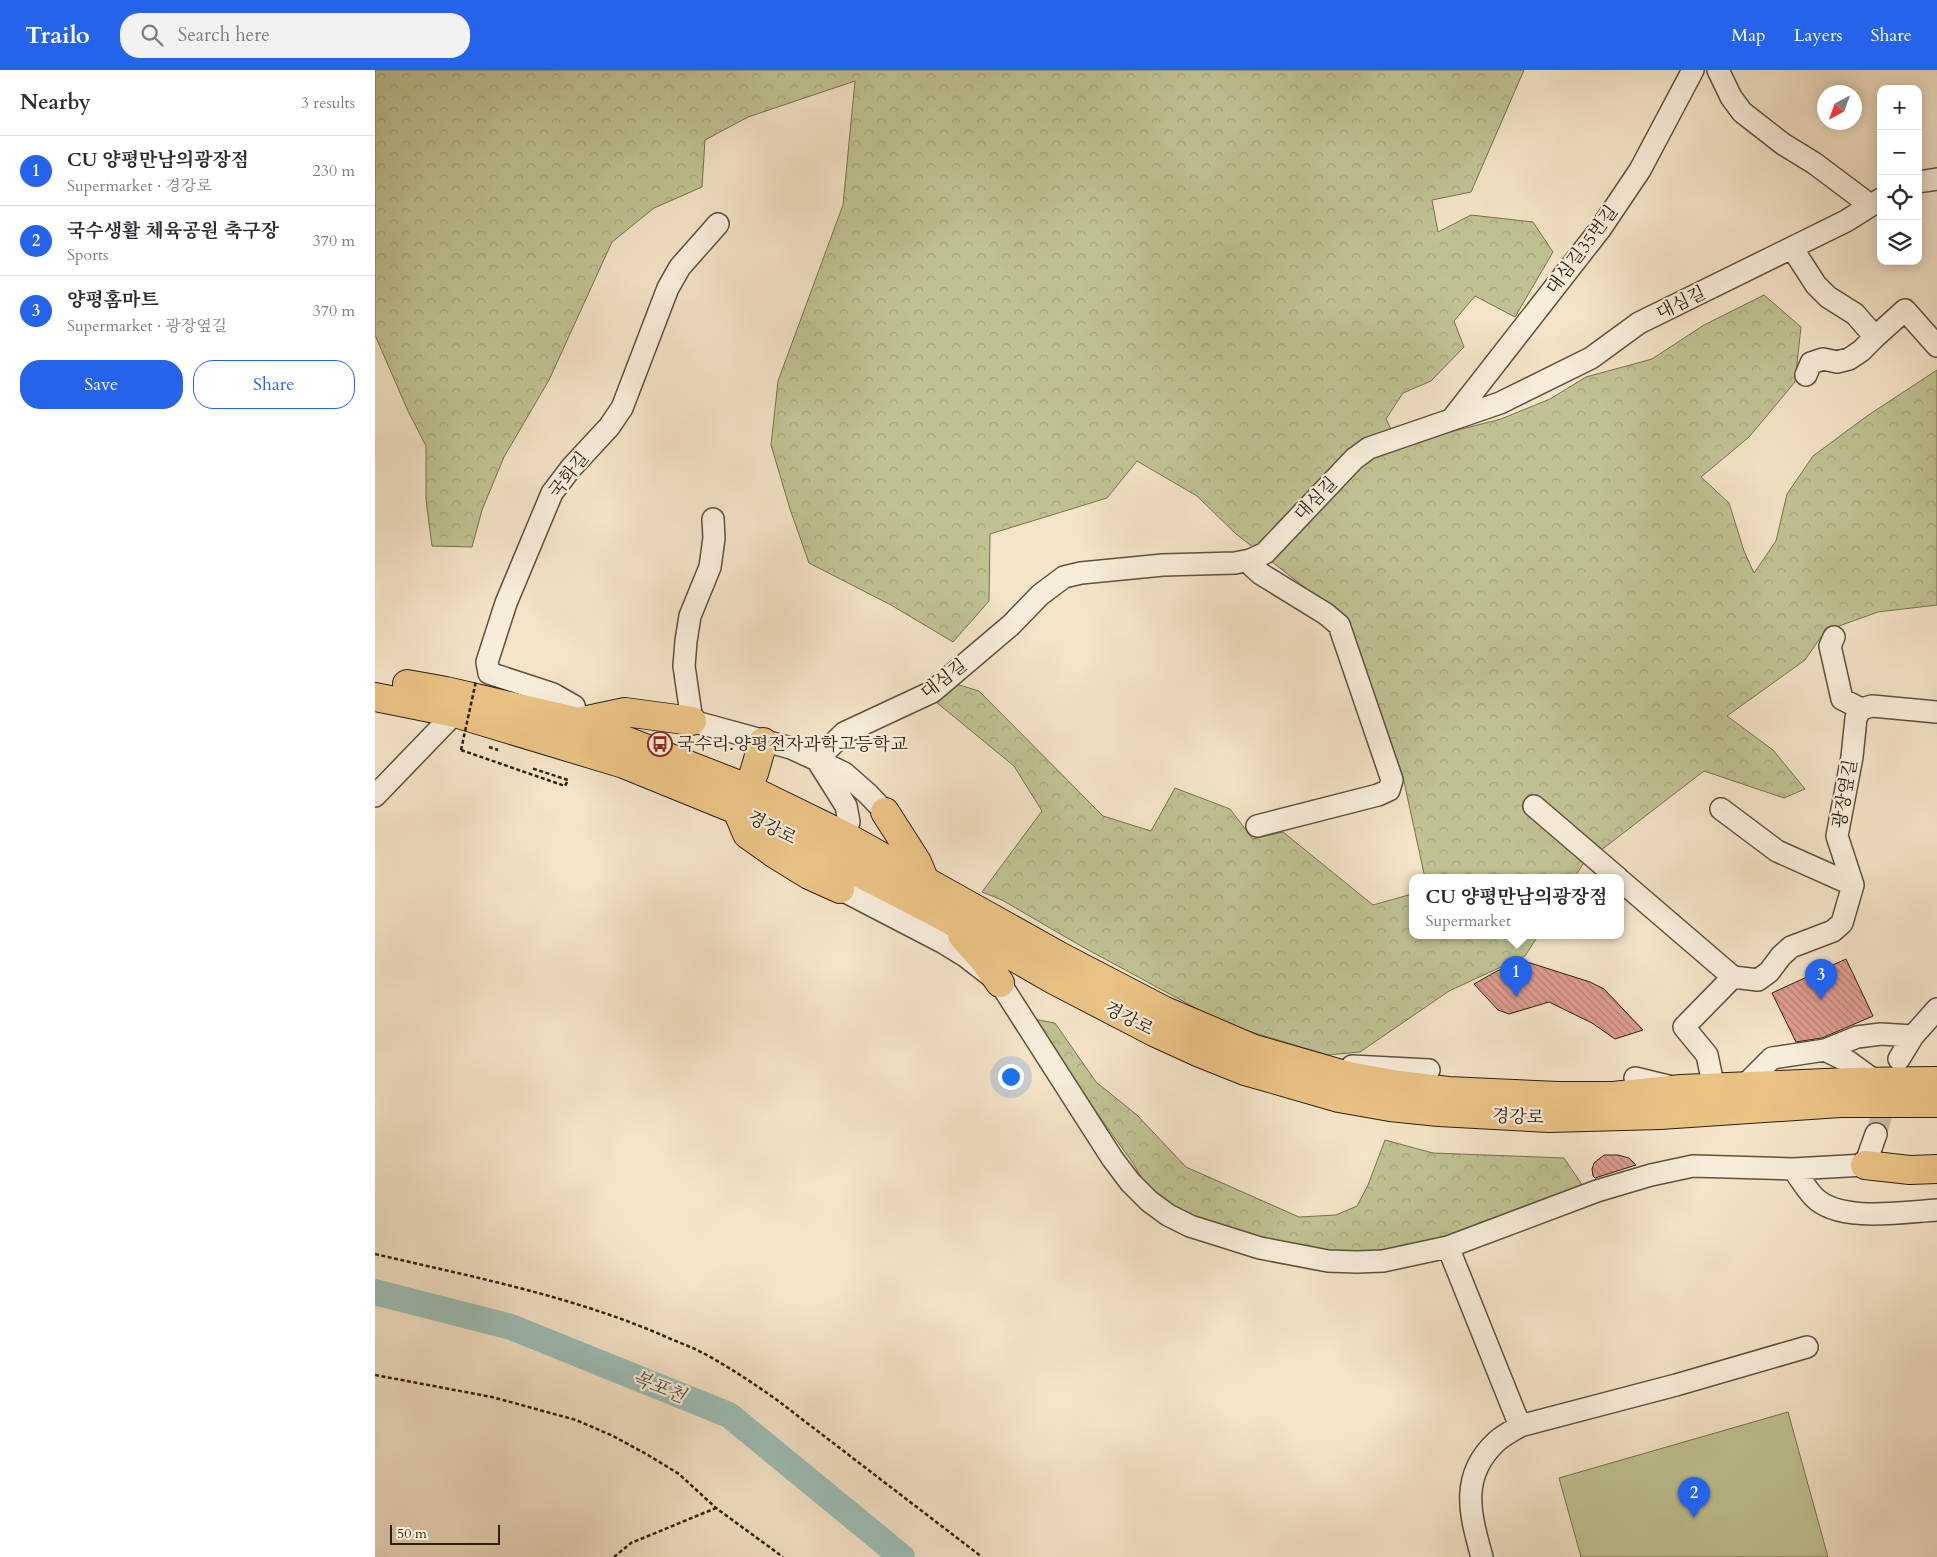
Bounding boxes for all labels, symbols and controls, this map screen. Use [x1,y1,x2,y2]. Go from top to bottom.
search box [120,13,470,58]
text: Trailo [25,19,90,52]
icon: search [138,21,166,49]
text: Search here [178,22,270,48]
text: Map [1731,23,1766,48]
text: Layers [1794,23,1843,48]
text: Share [1871,23,1912,48]
north arrow [1817,85,1862,130]
map controls [1877,85,1922,265]
button: + [1877,85,1922,130]
text: Nearby [20,88,91,117]
text: 3 results [301,92,355,114]
button: − [1877,130,1922,175]
text: CU 양평만남의광장점 [67,147,249,173]
text: 1 [32,160,40,182]
text: 230 m [313,160,355,182]
text: Supermarket · 경강로 [67,175,212,197]
button: locate [1877,175,1922,220]
street label: 대심길35번길 [1540,200,1624,300]
text: 국수생활 체육공원 축구장 [67,218,279,244]
button: layers [1877,220,1922,265]
text: 2 [32,230,40,252]
text: 370 m [313,230,355,252]
text: Sports [67,244,108,266]
street label: 대심길 [1652,280,1710,326]
text: 양평홈마트 [67,287,159,313]
text: 3 [32,300,40,322]
text: 370 m [313,300,355,322]
text: Supermarket · 광장옆길 [67,315,227,337]
button: Save [20,360,183,409]
button: Share [193,360,355,409]
street label: 국화길 [543,447,595,503]
street label: 대심길 [1289,472,1343,526]
street label: 대심길 [916,653,972,705]
bus stop icon: 국수리.양평전자과학고등학교 [647,731,673,757]
place label: 국수리.양평전자과학고등학교 [677,732,908,757]
street label: 광장옆길 [1827,758,1863,830]
street label: 경강로 [743,805,801,851]
popup [1409,874,1624,939]
text: CU 양평만남의광장점 [1425,884,1608,910]
text: Supermarket [1425,910,1511,932]
pin: 1 [1500,956,1532,997]
pin: 3 [1805,959,1837,1000]
street label: 경강로 [1100,996,1158,1042]
your location [998,1064,1024,1090]
street label: 경강로 [1491,1104,1545,1130]
water label: 복포천 [629,1365,691,1410]
pin: 2 [1678,1477,1710,1518]
scale bar [390,1522,500,1545]
text: 50 m [397,1524,427,1543]

